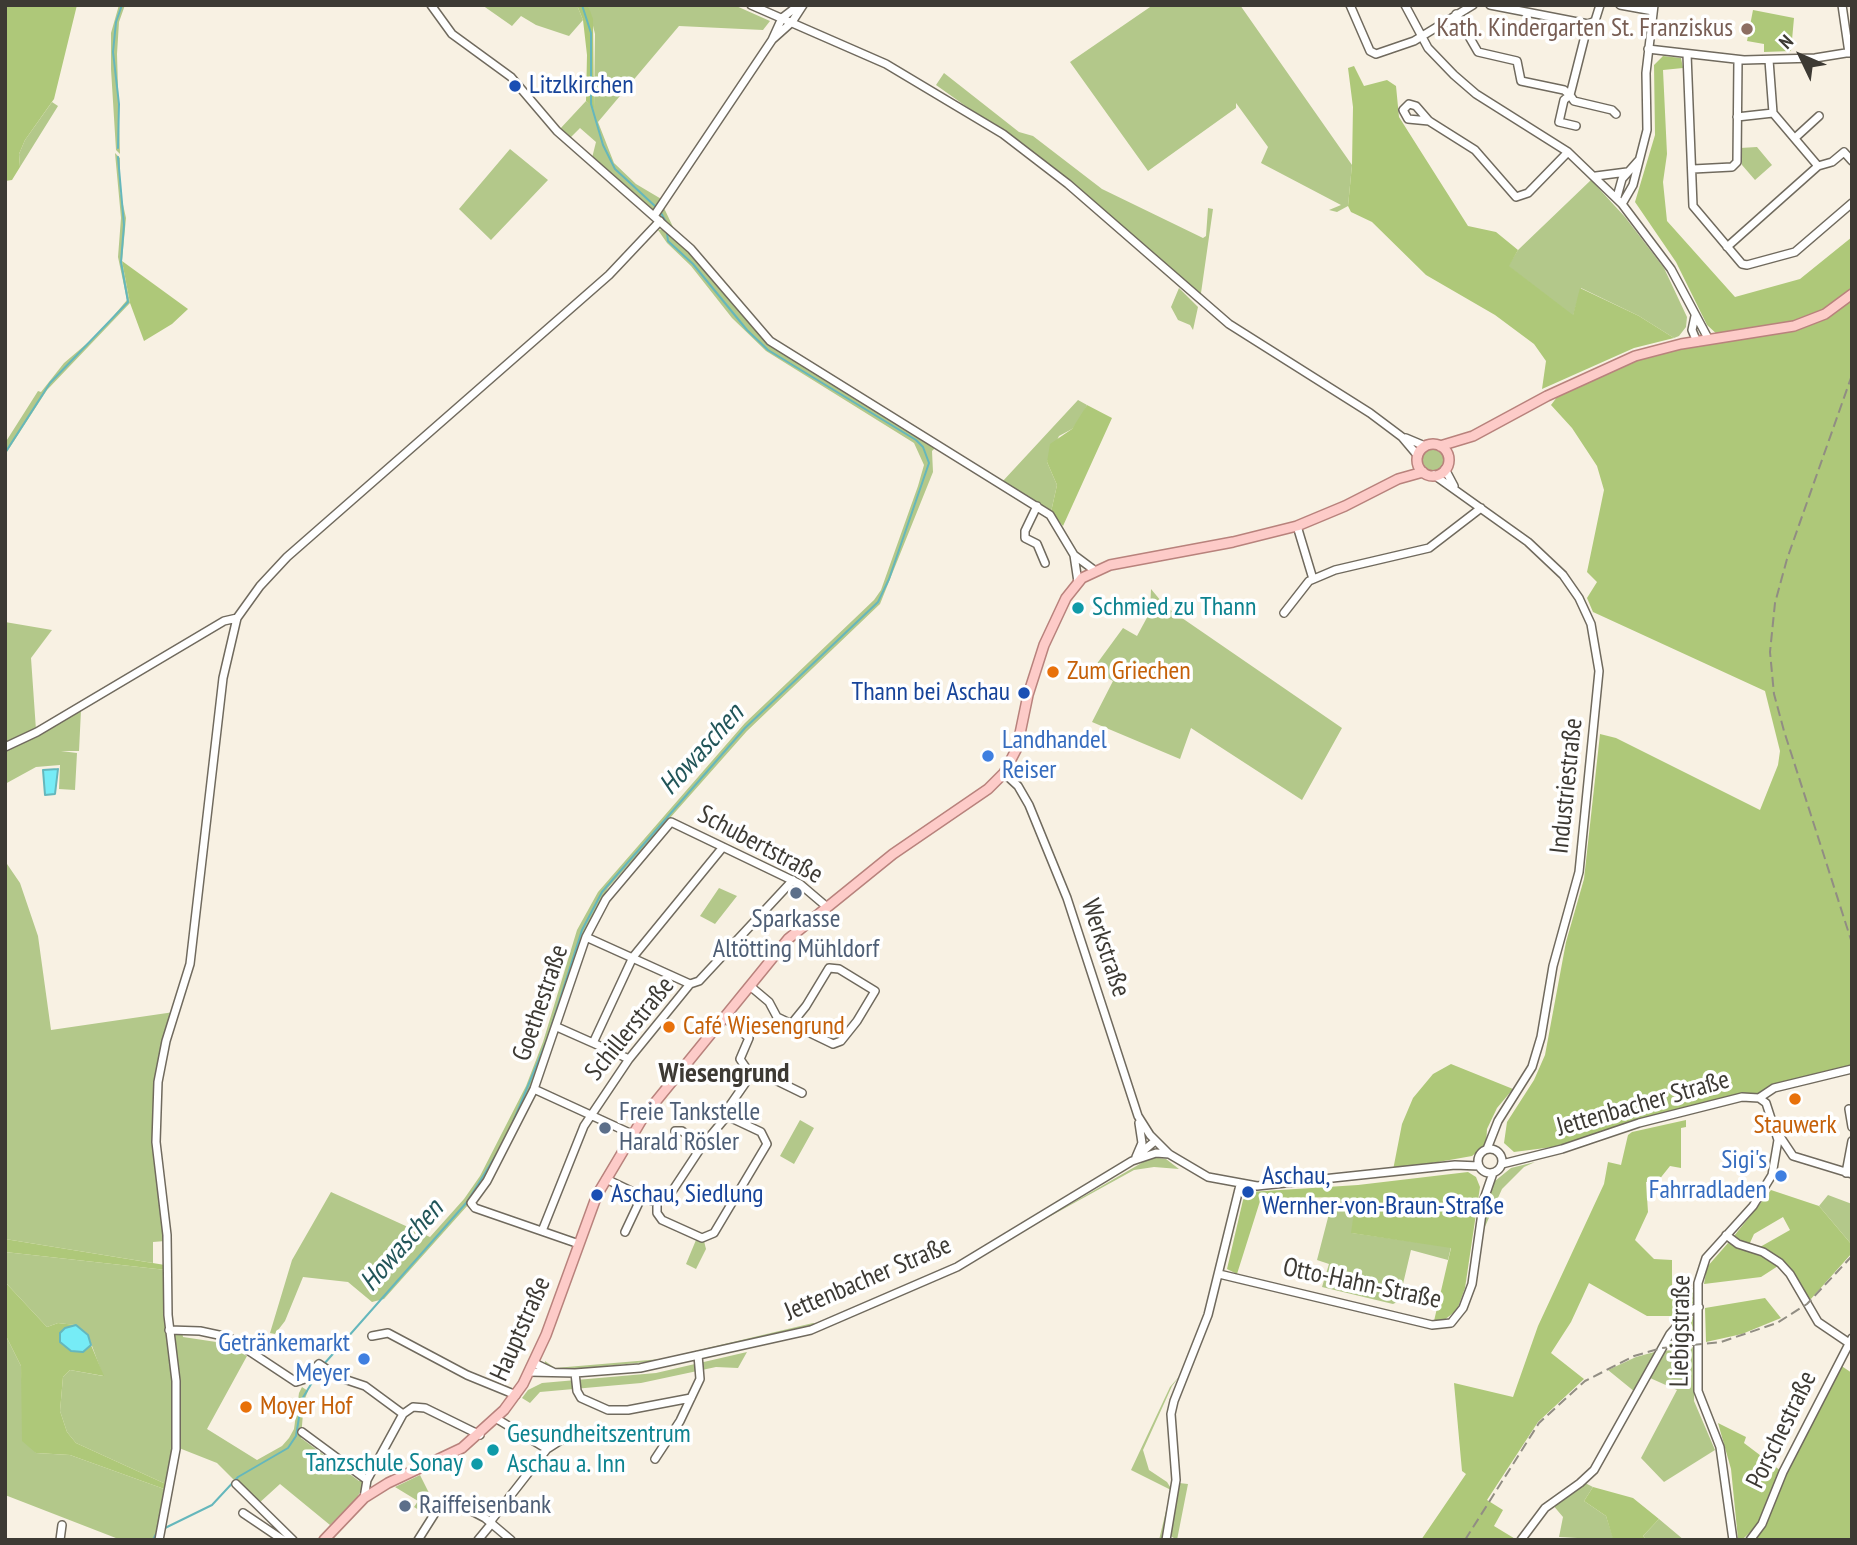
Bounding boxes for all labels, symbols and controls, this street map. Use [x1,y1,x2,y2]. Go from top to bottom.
place label: Kath. Kindergarten St. Franziskus [1437,13,1733,45]
marker: Kath. Kindergarten St. Franziskus [1739,21,1755,37]
north arrow [1766,21,1836,91]
text: N [1774,29,1798,53]
place label: Litzlkirchen [529,70,634,102]
marker: Litzlkirchen [507,78,523,94]
place label: Schmied zu Thann [1092,592,1256,624]
marker: Schmied zu Thann [1070,600,1086,616]
place label: Zum Griechen [1067,656,1191,688]
marker: Zum Griechen [1045,664,1061,680]
place label: Thann bei Aschau [852,677,1010,709]
marker: Thann bei Aschau [1016,685,1032,701]
water label: Howaschen [653,698,751,802]
street label: Industriestraße [1544,717,1590,855]
place label: Landhandel Reiser [1002,725,1107,786]
marker: Landhandel Reiser [980,748,996,764]
street label: Schubertstraße [692,799,828,891]
marker: Sparkasse Altötting Mühldorf [788,885,804,901]
street label: Werkstraße [1074,895,1136,1001]
place label: Sparkasse Altötting Mühldorf [713,904,879,965]
street label: Goethestraße [507,941,575,1065]
street label: Schillerstraße [579,971,681,1087]
place label: Café Wiesengrund [683,1011,845,1043]
marker: Café Wiesengrund [661,1019,677,1035]
district label: Wiesengrund [659,1057,789,1091]
street label: Jettenbacher Straße [1553,1064,1733,1144]
marker: Stauwerk [1787,1091,1803,1107]
place label: Freie Tankstelle Harald Rösler [619,1097,760,1158]
place label: Stauwerk [1753,1110,1837,1142]
marker: Freie Tankstelle Harald Rösler [597,1120,613,1136]
place label: Sigi's Fahrradladen [1649,1145,1767,1206]
place label: Aschau, Wernher-von-Braun-Straße [1262,1161,1504,1222]
marker: Sigi's Fahrradladen [1773,1168,1789,1184]
place label: Aschau, Siedlung [611,1179,764,1211]
marker: Aschau, Wernher-von-Braun-Straße [1240,1184,1256,1200]
marker: Aschau, Siedlung [589,1187,605,1203]
water label: Howaschen [353,1193,451,1299]
street label: Jettenbacher Straße [780,1230,956,1328]
street label: Otto-Hahn-Straße [1280,1252,1444,1316]
street label: Hauptstraße [484,1272,558,1386]
street label: Liebigstraße [1664,1275,1698,1387]
place label: Getränkemarkt Meyer [218,1328,350,1390]
marker: Getränkemarkt Meyer [356,1351,372,1367]
street label: Porschestraße [1740,1366,1824,1494]
place label: Moyer Hof [260,1391,352,1423]
marker: Moyer Hof [238,1399,254,1415]
place label: Gesundheitszentrum Aschau a. Inn [507,1419,691,1480]
marker: Gesundheitszentrum Aschau a. Inn [485,1442,501,1458]
place label: Tanzschule Sonay [305,1448,463,1480]
marker: Tanzschule Sonay [469,1456,485,1472]
place label: Raiffeisenbank [419,1490,551,1522]
marker: Raiffeisenbank [397,1498,413,1514]

